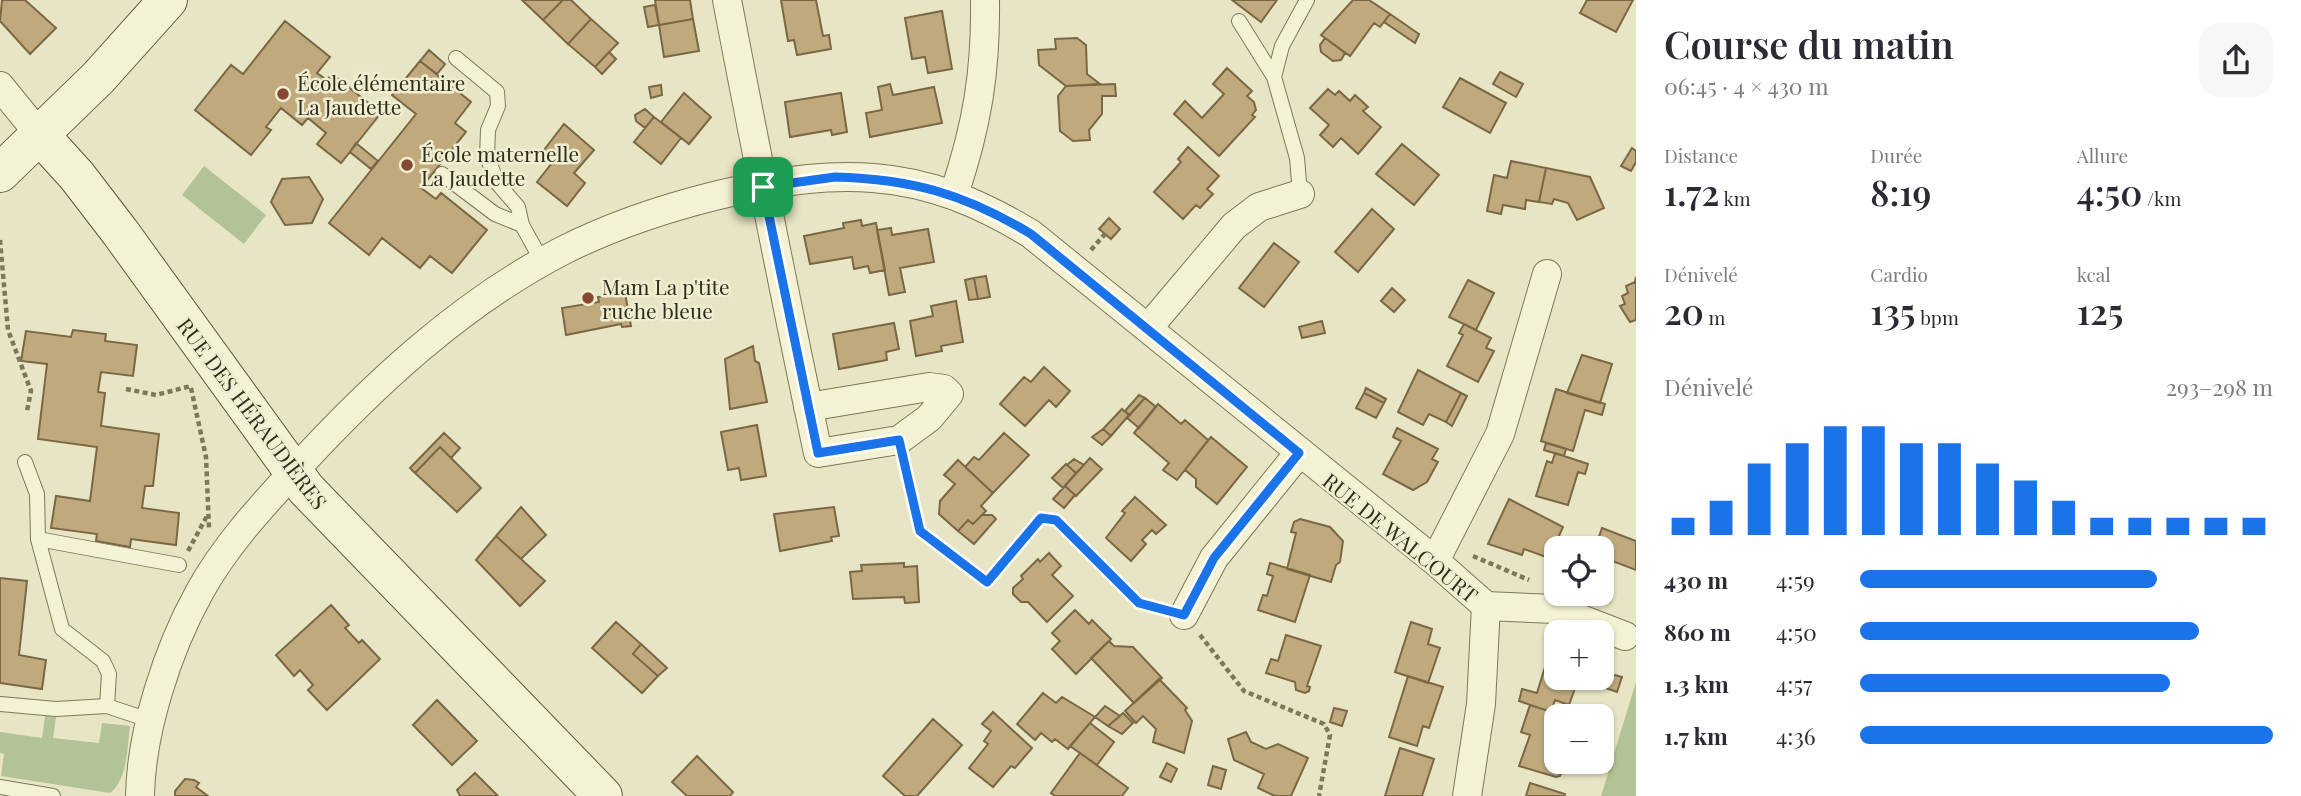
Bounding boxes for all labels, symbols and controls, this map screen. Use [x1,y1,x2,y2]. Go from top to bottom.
text: Course du matin [1664,18,1954,69]
button: share [2199,23,2273,97]
place label: École élémentaire La Jaudette [297,68,465,120]
text: 06:45 · 4 × 430 m [1664,70,1829,101]
marker: École élémentaire La Jaudette [275,86,291,102]
place label: École maternelle La Jaudette [421,139,579,191]
text: Distance [1664,142,1738,168]
text: Durée [1870,142,1922,168]
text: Allure [2077,142,2128,168]
marker: École maternelle La Jaudette [399,157,415,173]
pin [733,157,793,217]
icon: arrive [744,168,782,206]
text: 1.72 [1664,168,1719,215]
text: 8:19 [1870,168,1931,215]
text: 4:50 [2077,168,2142,215]
text: km [1719,185,1751,211]
text: /km [2142,185,2181,211]
text: Dénivelé [1664,261,1738,287]
text: Cardio [1870,261,1928,287]
text: kcal [2077,261,2111,287]
place label: Mam La p'tite ruche bleue [602,272,730,324]
text: 20 [1664,287,1704,334]
text: 135 [1870,287,1915,334]
text: 125 [2077,287,2123,334]
marker: Mam La p'tite ruche bleue [580,290,596,306]
text: m [1704,304,1725,330]
text: bpm [1915,304,1959,330]
street label: RUE DES HÉRAUDIÈRES [172,312,334,514]
text: Dénivelé [1664,371,1753,402]
text: 293–298 m [2166,371,2273,402]
street label: RUE DE WALCOURT [1318,466,1484,608]
map controls [1544,536,1614,774]
button: locate [1544,536,1614,606]
text: 430 m [1664,564,1728,595]
text: 4:59 [1776,564,1815,595]
text: 860 m [1664,616,1731,647]
text: 4:50 [1776,616,1817,647]
button: + [1544,620,1614,690]
text: 1.3 km [1664,668,1729,699]
text: 4:57 [1776,668,1812,699]
button: − [1544,704,1614,774]
text: 1.7 km [1664,720,1728,751]
text: 4:36 [1776,720,1816,751]

